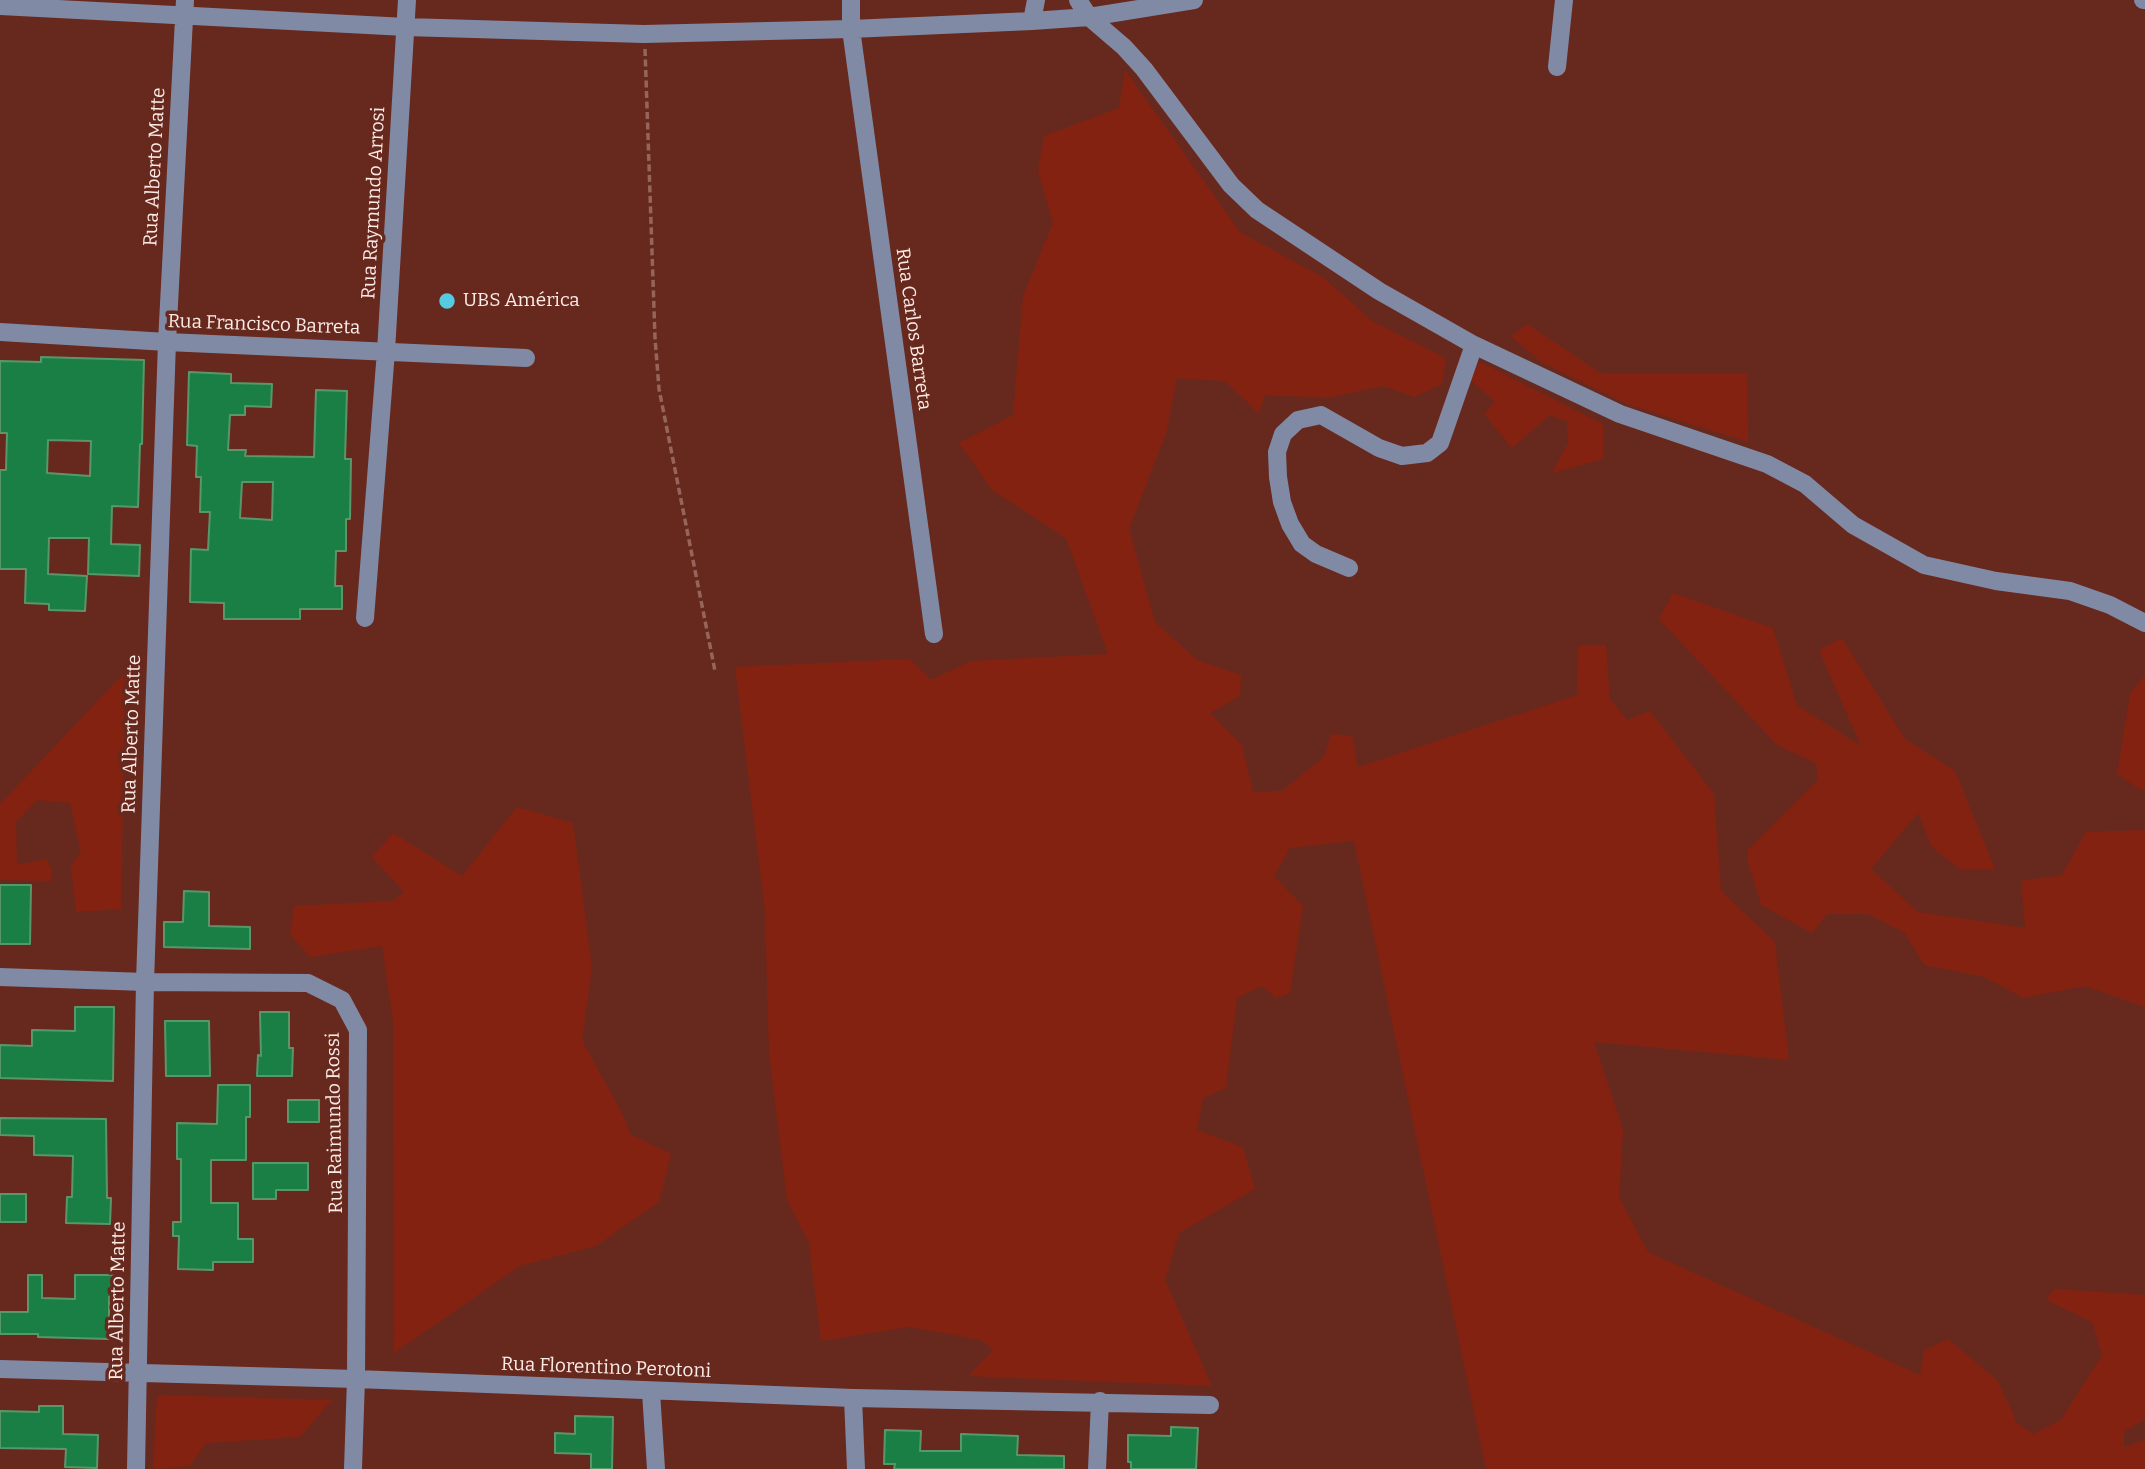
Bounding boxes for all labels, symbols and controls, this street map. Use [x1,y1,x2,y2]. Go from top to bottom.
street label: Rua Alberto Matte [139,87,171,247]
street label: Rua Raymundo Arrosi [358,106,390,300]
street label: Rua Carlos Barreta [890,246,936,412]
place label: UBS América [463,290,580,312]
marker: UBS América [437,291,457,311]
street label: Rua Francisco Barreta [167,310,361,340]
street label: Rua Alberto Matte [118,654,146,814]
street label: Rua Raimundo Rossi [322,1032,348,1214]
street label: Rua Alberto Matte [105,1221,131,1381]
street label: Rua Florentino Perotoni [501,1353,711,1383]

